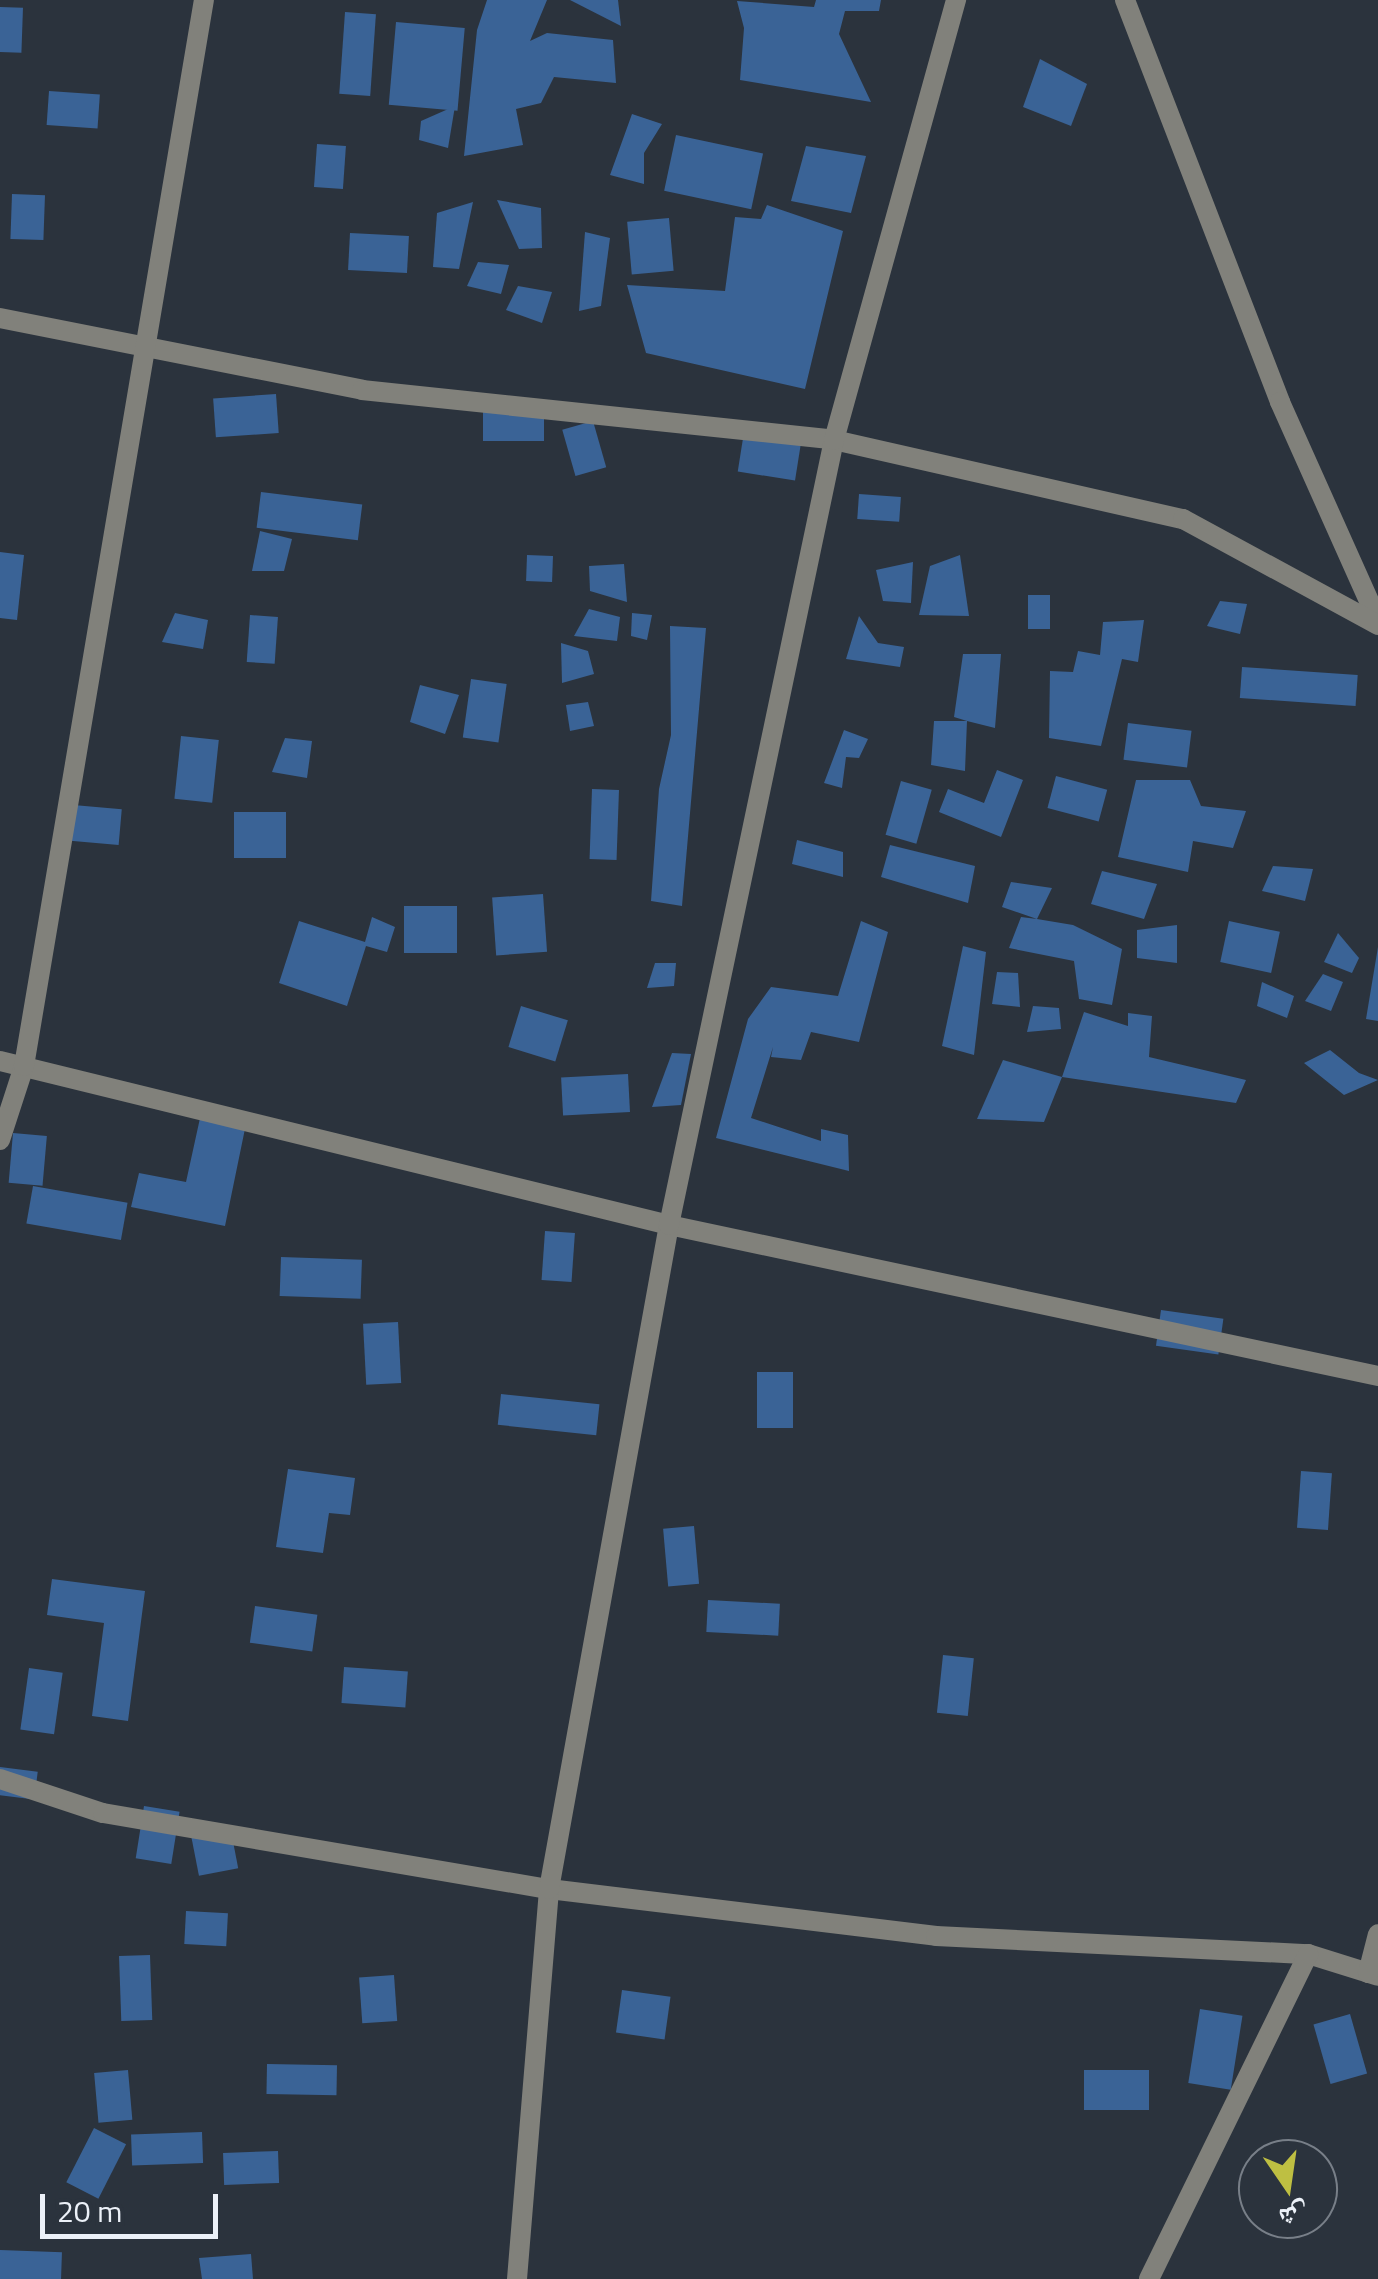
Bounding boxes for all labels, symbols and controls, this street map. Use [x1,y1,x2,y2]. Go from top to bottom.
north arrow [1238,2139,1338,2239]
scale bar [45,2174,222,2236]
text: 20 m [57,2188,122,2234]
text: ش [1275,2192,1314,2241]

